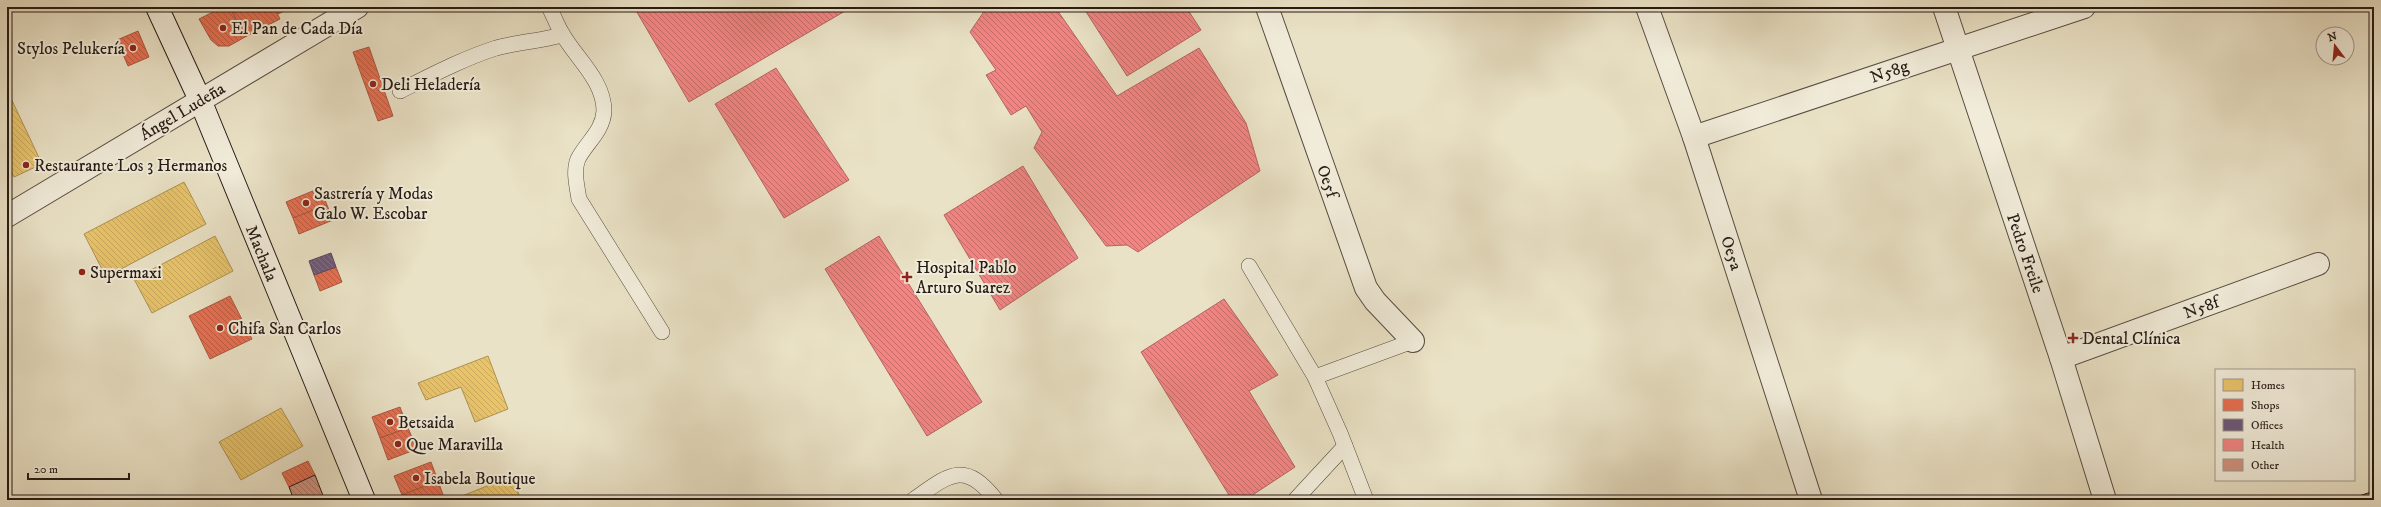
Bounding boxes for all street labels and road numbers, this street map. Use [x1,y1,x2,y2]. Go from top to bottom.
street label: N58g [1867,55,1912,89]
street label: Ángel Ludeña [135,76,230,146]
street label: Oe5f [1311,162,1344,203]
street label: Pedro Freile [2001,211,2049,296]
street label: Machala [240,222,283,285]
street label: Oe5a [1715,233,1747,274]
street label: N58f [2181,291,2225,324]

